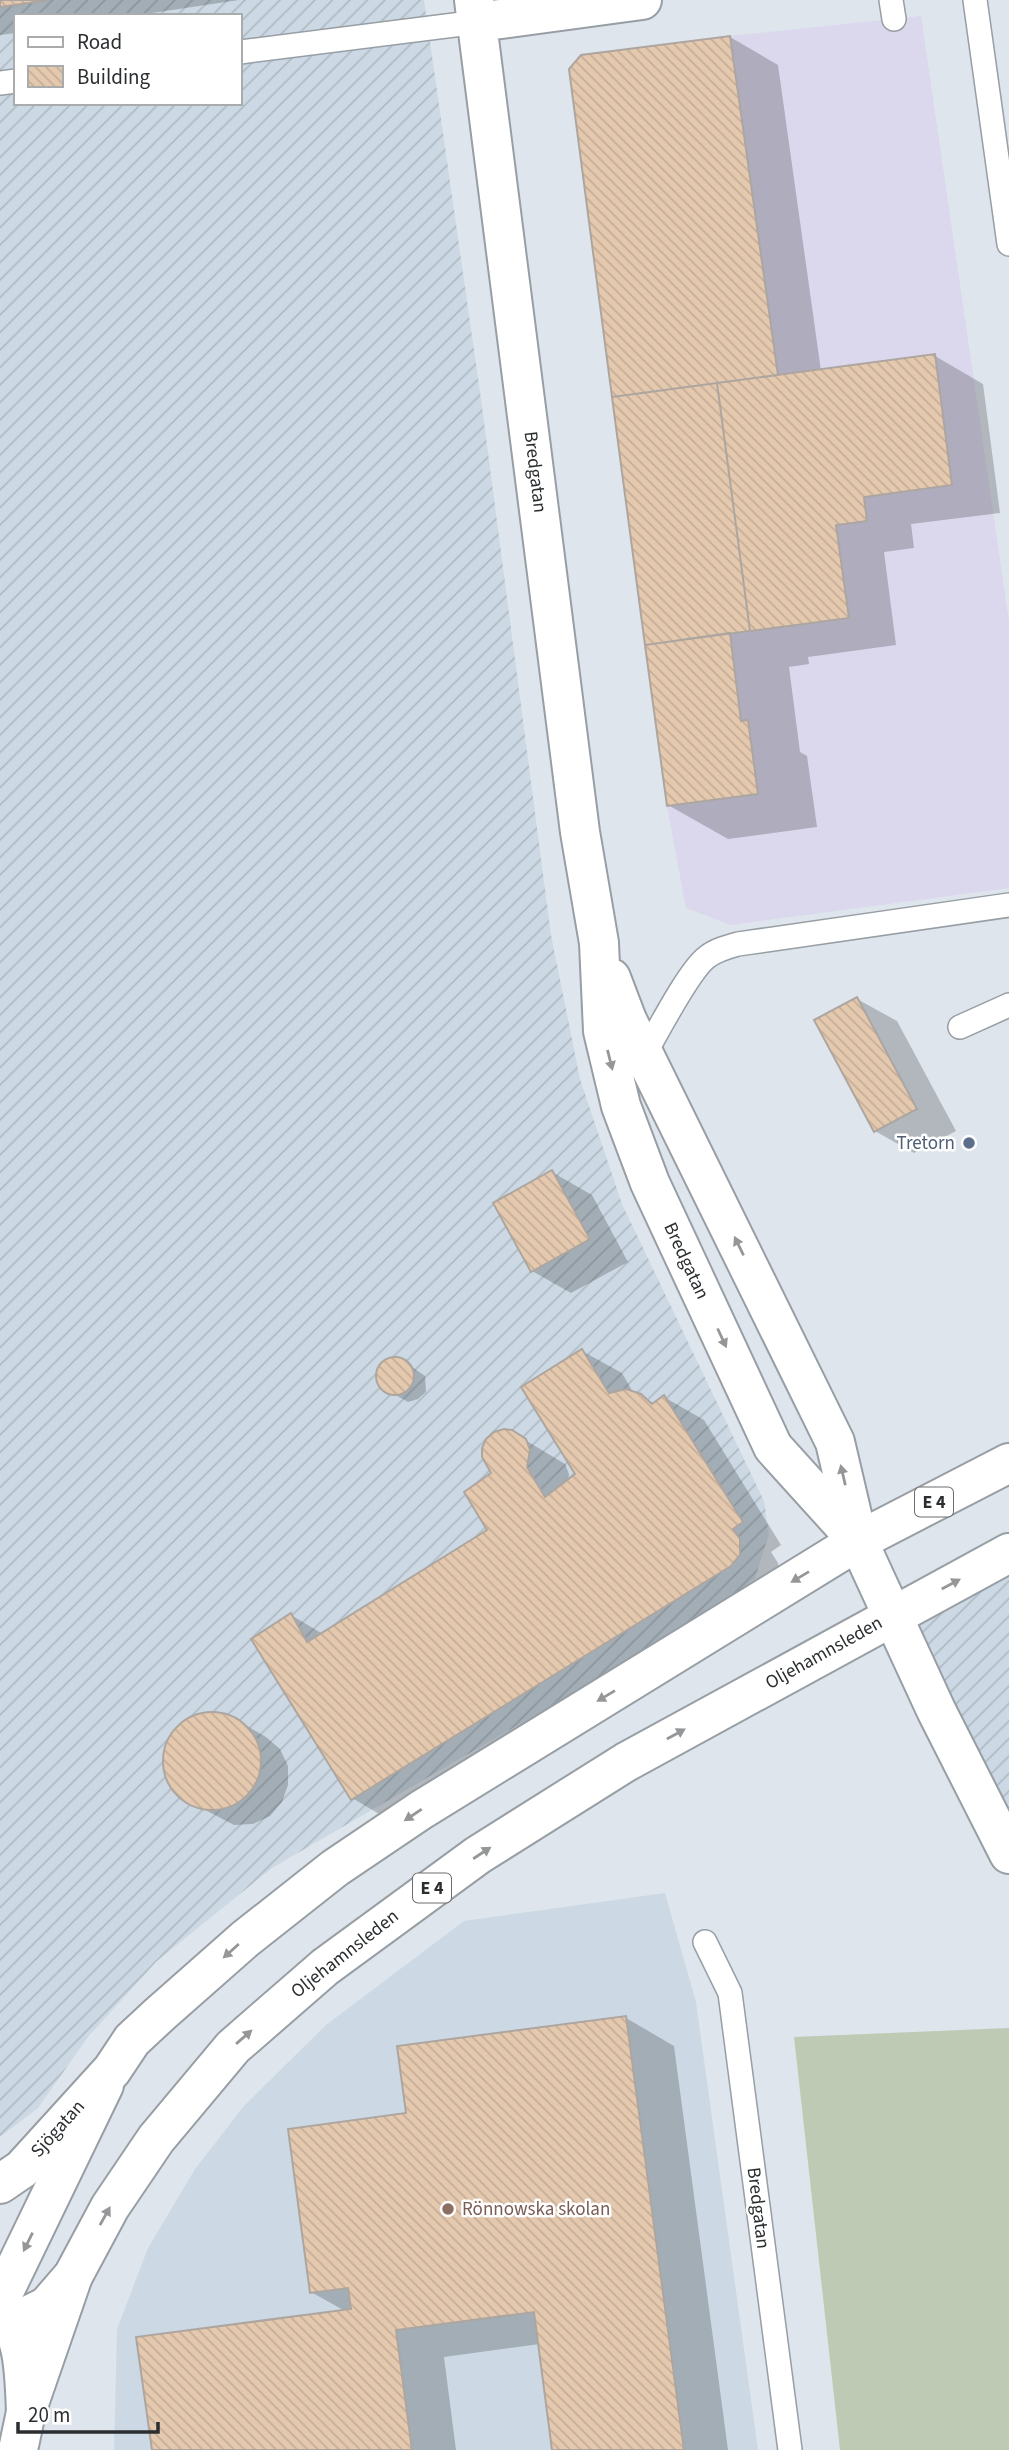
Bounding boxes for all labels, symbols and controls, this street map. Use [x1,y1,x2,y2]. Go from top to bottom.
legend [14,14,242,105]
text: Road [77,27,122,57]
text: Building [77,62,151,92]
street label: Bredgatan [517,430,553,514]
one-way arrow [605,1049,616,1071]
place label: Tretorn [897,1130,955,1157]
marker: Tretorn [961,1135,977,1151]
street label: Bredgatan [656,1218,716,1304]
one-way arrow [734,1236,745,1256]
one-way arrow [717,1328,728,1348]
one-way arrow [837,1464,848,1486]
road number: E 4 [915,1488,953,1517]
one-way arrow [791,1571,810,1583]
one-way arrow [941,1579,961,1590]
street label: Oljehamnsleden [760,1610,888,1696]
one-way arrow [597,1690,616,1702]
one-way arrow [666,1728,685,1740]
one-way arrow [403,1808,422,1821]
one-way arrow [472,1846,491,1859]
road number: E 4 [413,1874,451,1902]
street label: Oljehamnsleden [285,1903,405,2005]
one-way arrow [222,1943,239,1958]
one-way arrow [235,2029,253,2045]
street label: Sjögatan [25,2094,91,2164]
street label: Bredgatan [740,2166,776,2250]
place label: Rönnowska skolan [462,2196,610,2223]
marker: Rönnowska skolan [440,2201,456,2217]
one-way arrow [99,2207,111,2226]
one-way arrow [22,2232,34,2252]
scale bar [18,2390,158,2434]
text: 20 m [28,2400,70,2430]

